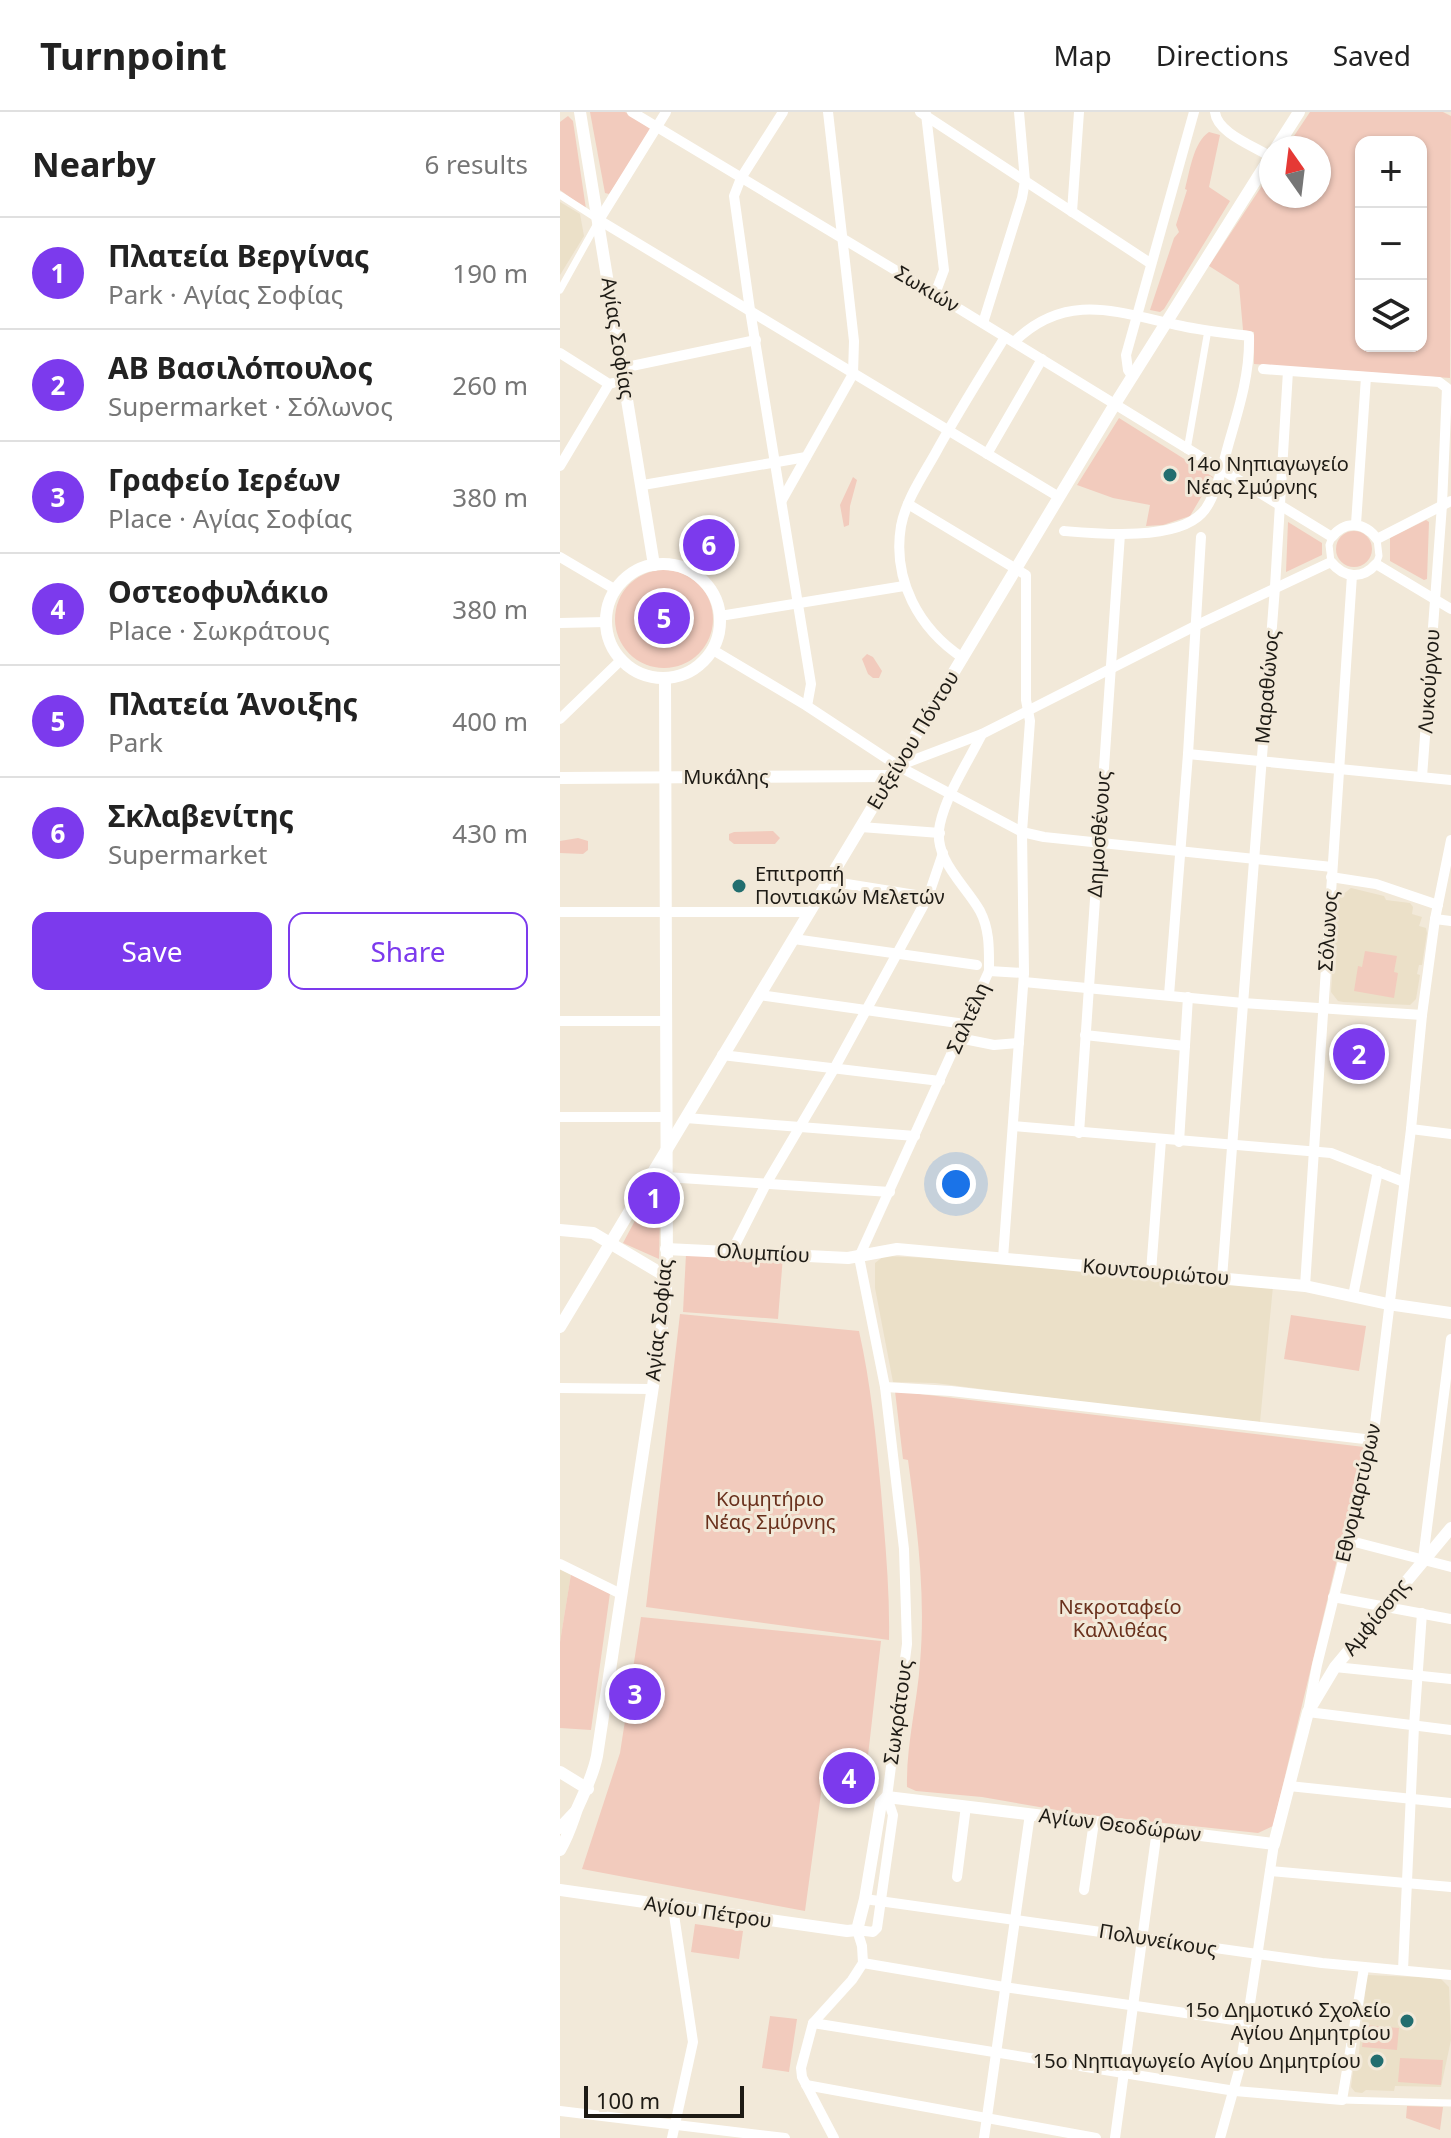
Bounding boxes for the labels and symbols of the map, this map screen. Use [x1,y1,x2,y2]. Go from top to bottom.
north arrow [1259,136,1331,208]
street label: Σωκιών [890,259,964,318]
street label: Αγίας Σοφίας [596,275,641,401]
place label: 14ο Νηπιαγωγείο Νέας Σμύρνης [1186,450,1349,500]
marker: 14ο Νηπιαγωγείο Νέας Σμύρνης [1161,466,1179,484]
pin: 6 [683,515,735,575]
pin: 5 [638,588,690,648]
street label: Λυκούργου [1411,628,1446,734]
street label: Μαραθώνος [1248,629,1285,745]
street label: Ευξείνου Πόντου [860,665,965,814]
street label: Μυκάλης [683,763,769,790]
street label: Δημοσθένους [1081,770,1116,898]
place label: Επιτροπή Ποντιακών Μελετών [755,860,945,910]
marker: Επιτροπή Ποντιακών Μελετών [730,877,748,895]
street label: Σόλωνος [1311,889,1344,972]
street label: Σαλτέλη [940,978,995,1058]
pin: 2 [1333,1024,1385,1084]
your location [936,1164,976,1204]
pin: 1 [628,1168,680,1228]
street label: Ολυμπίου [716,1237,810,1268]
street label: Κουντουριώτου [1081,1252,1231,1291]
street label: Αγίας Σοφίας [639,1257,678,1382]
street label: Εθνομαρτύρων [1328,1421,1387,1565]
park label: Κοιμητήριο Νέας Σμύρνης [704,1485,836,1535]
street label: Αμφίσσης [1336,1572,1415,1661]
park label: Νεκροταφείο Καλλιθέας [1058,1593,1182,1643]
street label: Σωκράτους [877,1658,918,1766]
pin: 3 [609,1664,661,1724]
pin: 4 [823,1748,875,1808]
street label: Αγίων Θεοδώρων [1038,1801,1203,1848]
street label: Αγίου Πέτρου [643,1889,774,1934]
street label: Πολυνείκους [1097,1917,1219,1962]
place label: 15ο Δημοτικό Σχολείο Αγίου Δημητρίου [1185,1996,1391,2046]
marker: 15ο Δημοτικό Σχολείο Αγίου Δημητρίου [1398,2012,1416,2030]
place label: 15ο Νηπιαγωγείο Αγίου Δημητρίου [1033,2047,1361,2074]
marker: 15ο Νηπιαγωγείο Αγίου Δημητρίου [1368,2052,1386,2070]
scale bar [584,2082,744,2118]

